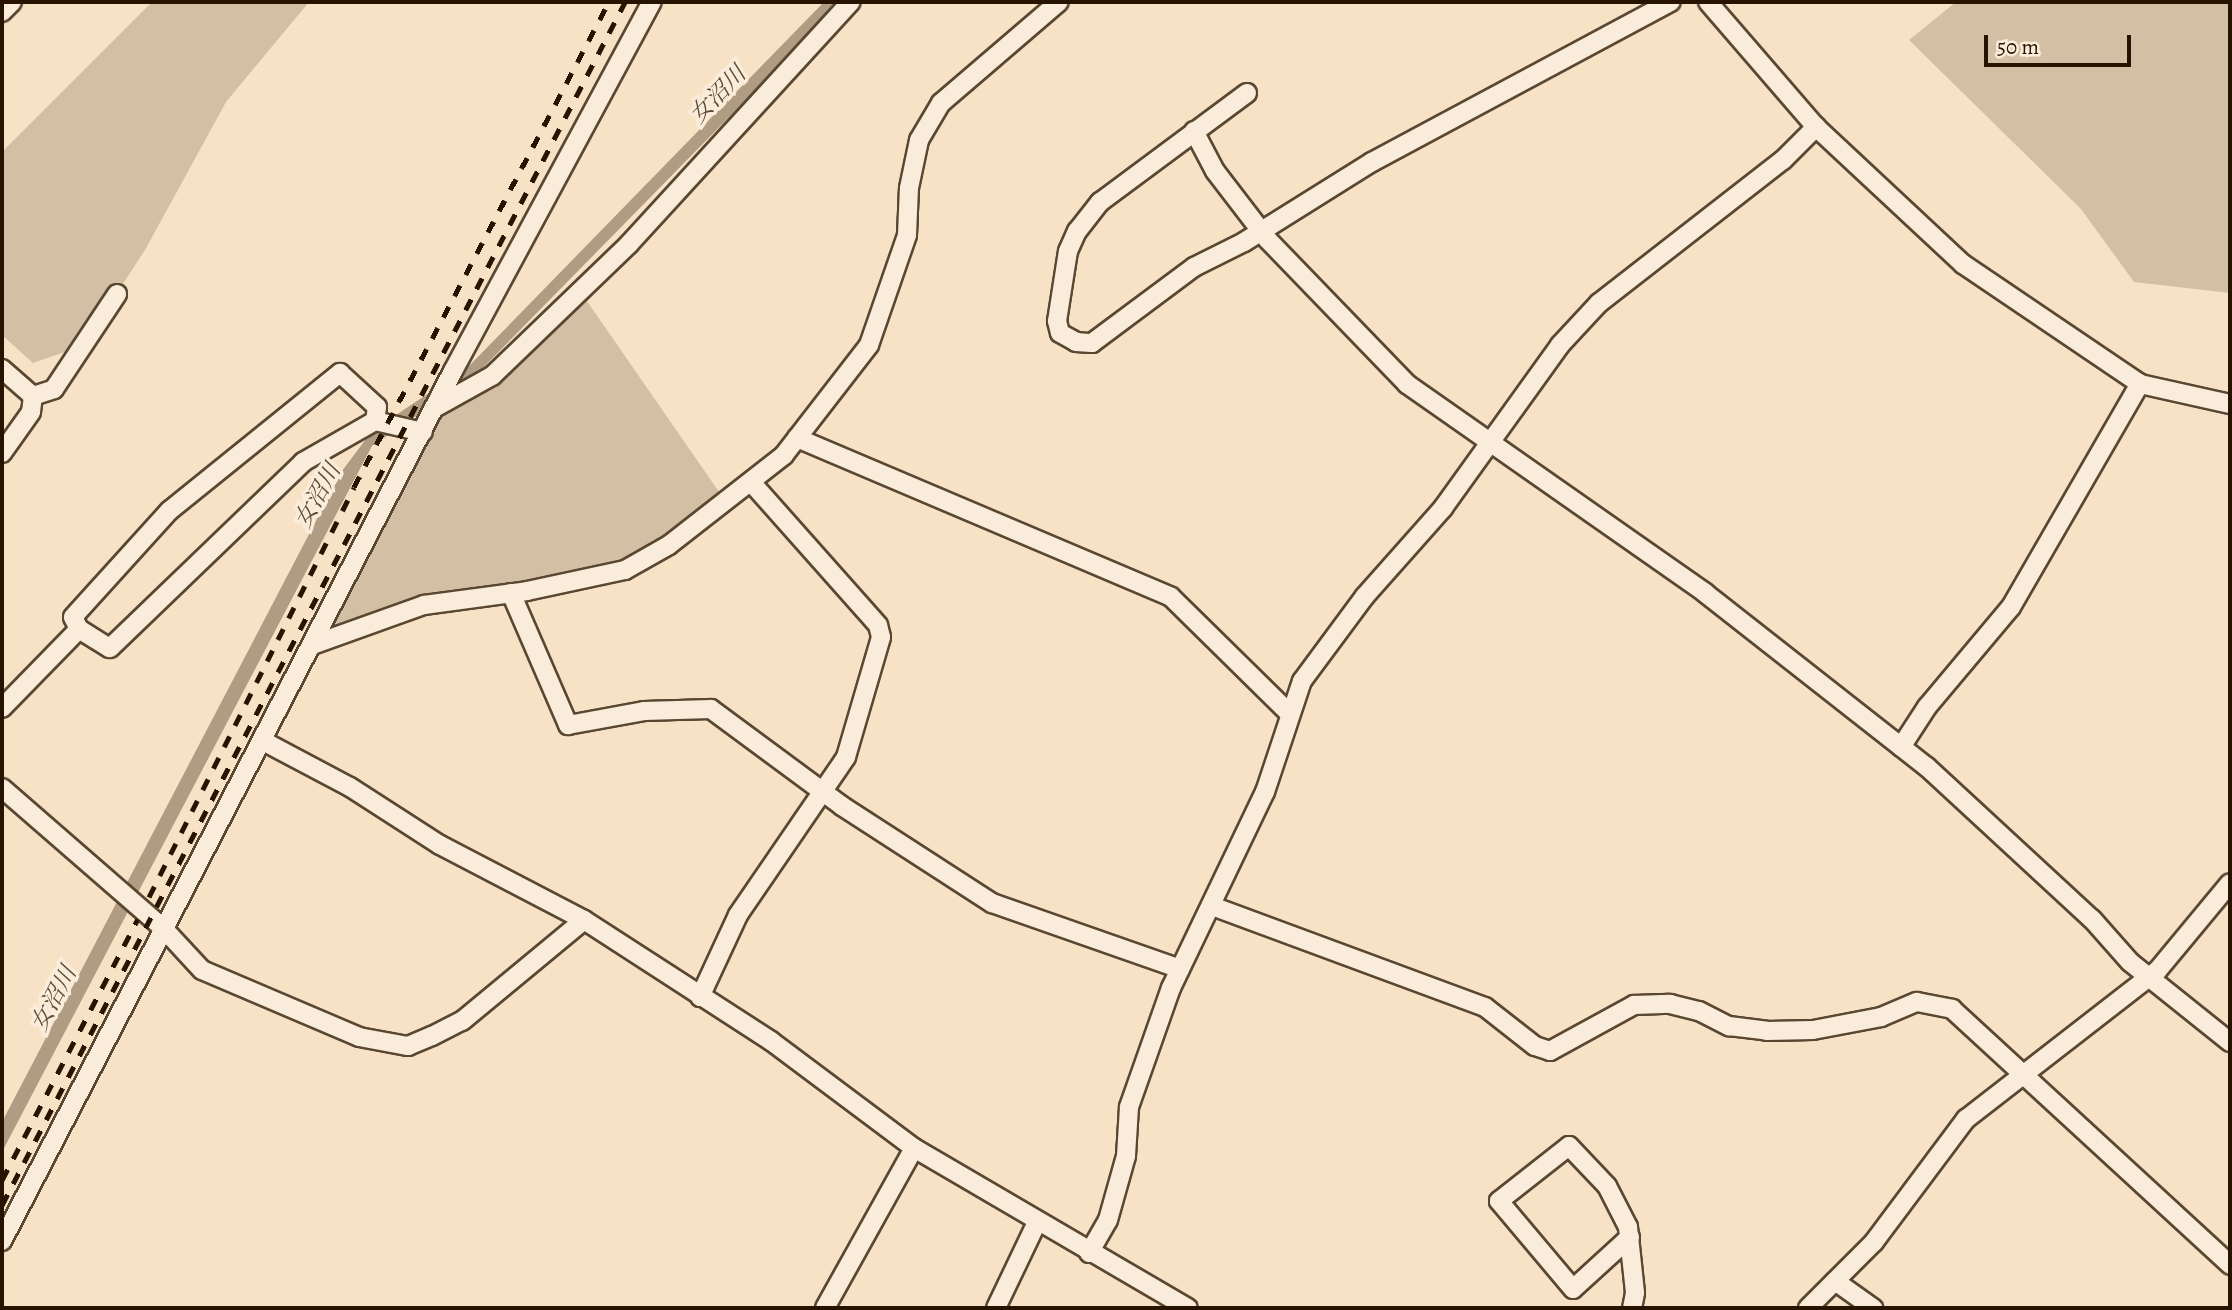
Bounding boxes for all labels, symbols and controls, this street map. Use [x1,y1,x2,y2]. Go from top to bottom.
scale bar [1987,21,2134,65]
text: 50 m [1997,33,2039,61]
water label: 女沼川 [684,61,752,129]
water label: 女沼川 [289,459,347,533]
water label: 女沼川 [26,962,82,1036]

